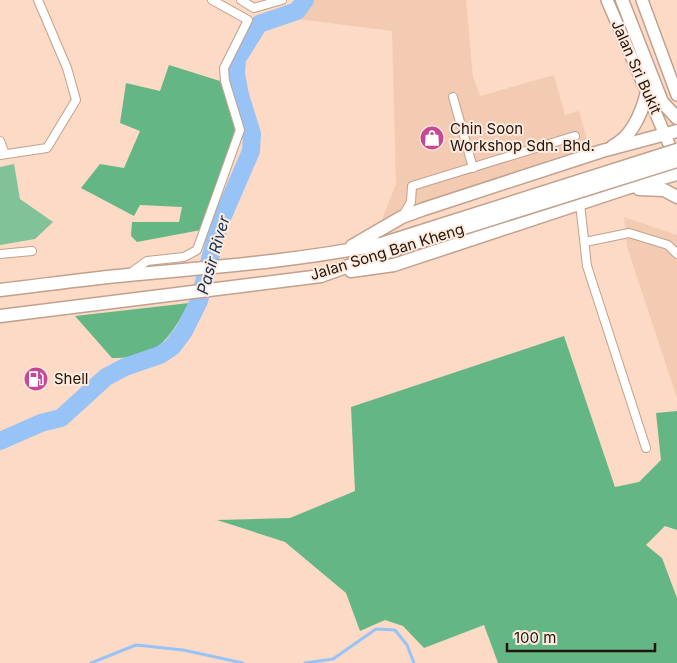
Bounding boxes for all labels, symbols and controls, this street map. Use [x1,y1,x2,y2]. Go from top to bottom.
street label: Jalan Sri Bukit [607,17,666,117]
place label: Chin Soon Workshop Sdn. Bhd. [450,119,595,155]
shop icon: Chin Soon Workshop Sdn. Bhd. [419,125,445,151]
water label: Pasir River [192,212,234,297]
street label: Jalan Song Ban Kheng [308,219,466,284]
fuel station icon: Shell [23,366,49,392]
place label: Shell [54,369,89,388]
scale bar [507,620,654,652]
text: 100 m [514,628,556,647]

